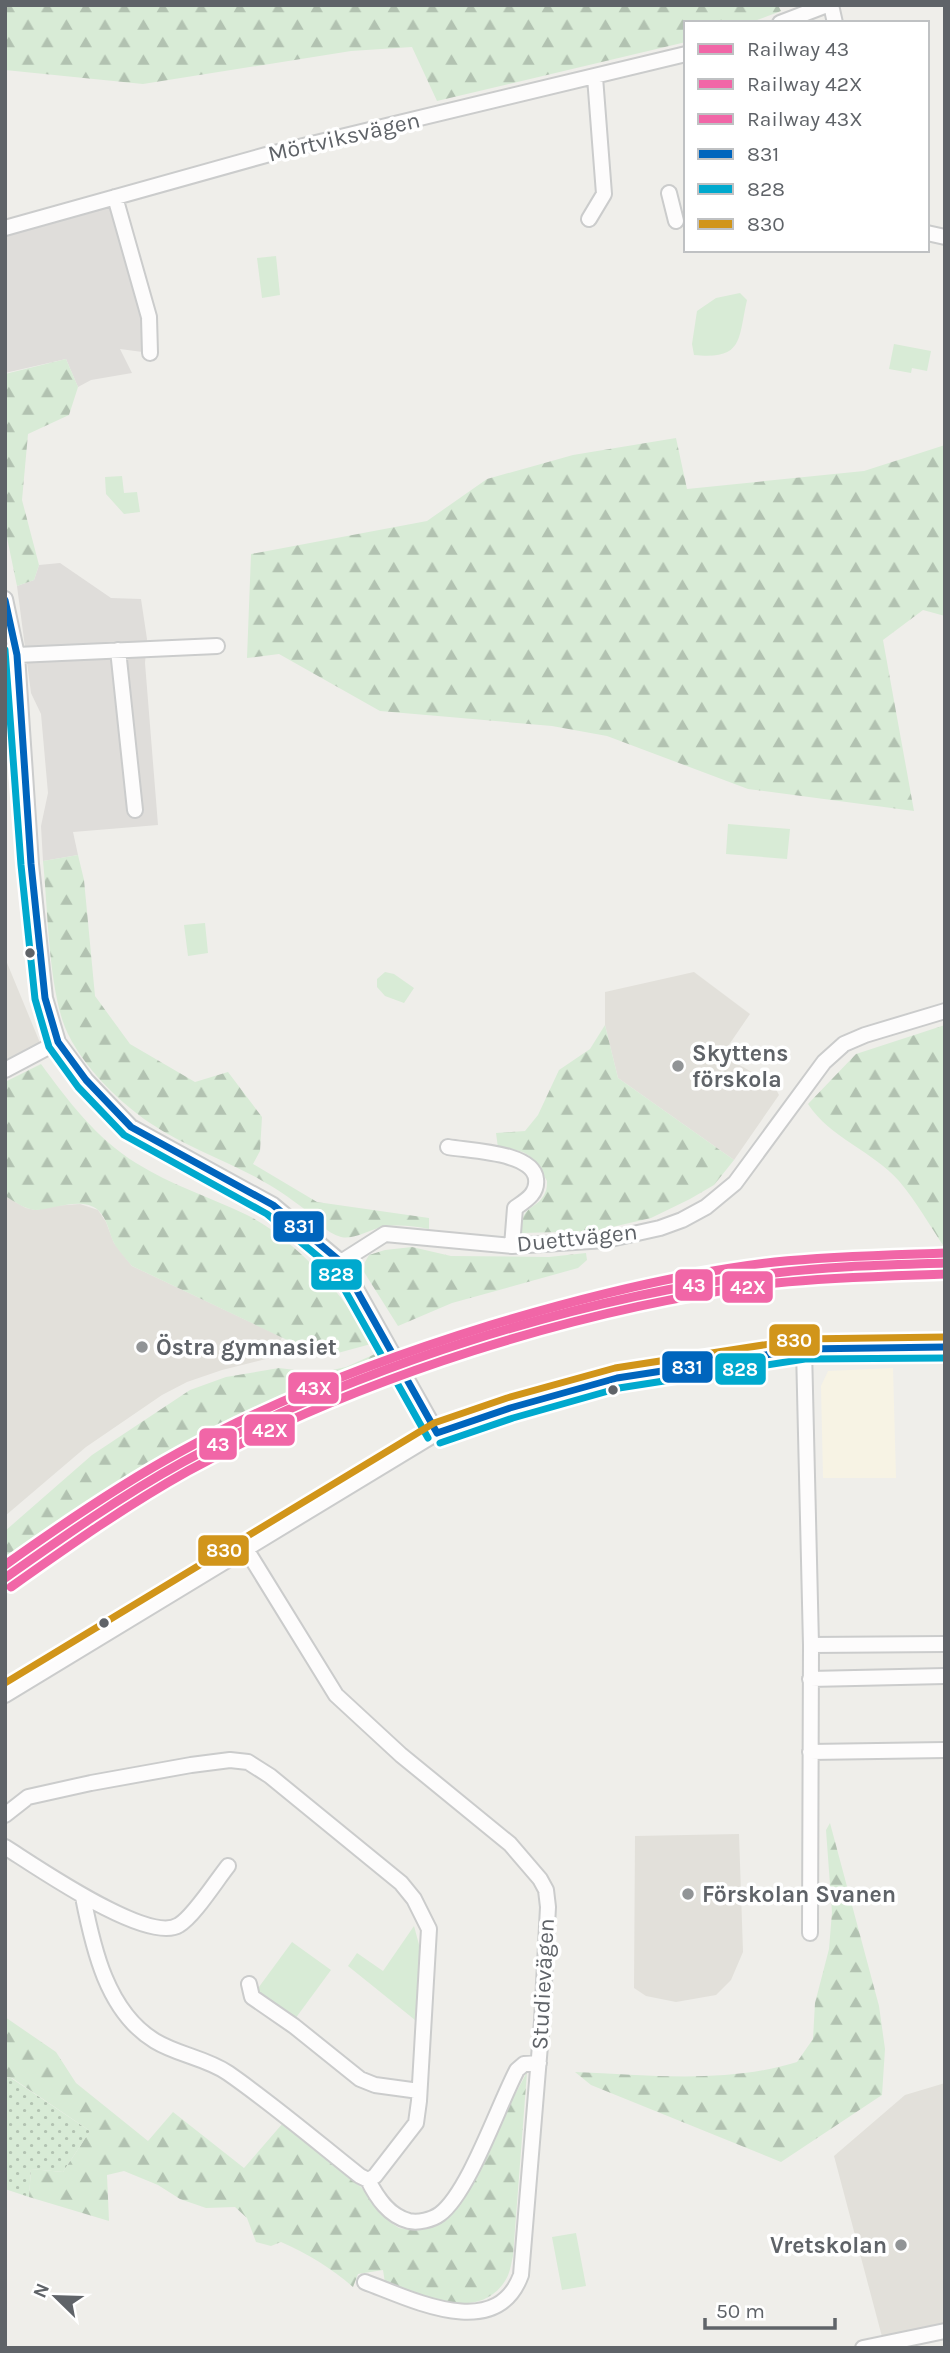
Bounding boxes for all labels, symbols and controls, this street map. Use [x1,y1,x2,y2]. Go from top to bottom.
legend [684,21,929,252]
text: Railway 43 [747,37,849,61]
text: Railway 42X [747,72,862,96]
street label: Mörtviksvägen [265,106,423,168]
text: Railway 43X [747,107,863,131]
text: 831 [747,142,779,166]
text: 828 [747,177,785,201]
text: 830 [747,212,785,236]
unlabelled marker [23,946,37,960]
place label: Skyttens förskola [692,1040,788,1093]
marker: Skyttens förskola [670,1058,686,1074]
line badge: 831 [272,1210,325,1243]
text: 831 [284,1216,314,1238]
street label: Duettvägen [515,1218,639,1258]
line badge: 828 [310,1258,363,1291]
text: 828 [318,1264,354,1286]
line badge: 43 [674,1268,714,1302]
line badge: 42X [721,1270,774,1304]
text: 43 [682,1275,706,1297]
text: 42X [730,1277,766,1299]
line badge: 830 [768,1323,821,1357]
text: 830 [776,1330,812,1352]
place label: Östra gymnasiet [156,1333,337,1361]
marker: Östra gymnasiet [134,1339,150,1355]
line badge: 831 [661,1350,714,1384]
line badge: 828 [714,1352,767,1386]
text: 831 [672,1357,702,1379]
text: 828 [722,1359,758,1381]
line badge: 43X [287,1371,340,1405]
text: 43X [296,1378,332,1400]
unlabelled marker [606,1383,620,1397]
line badge: 42X [243,1413,296,1447]
text: 42X [252,1420,288,1442]
line badge: 43 [198,1427,238,1461]
text: 43 [206,1434,230,1456]
line badge: 830 [197,1534,250,1567]
text: 830 [206,1540,242,1562]
unlabelled marker [97,1616,111,1630]
place label: Förskolan Svanen [702,1881,896,1908]
marker: Förskolan Svanen [680,1886,696,1902]
street label: Studievägen [526,1918,560,2050]
place label: Vretskolan [770,2232,887,2259]
marker: Vretskolan [893,2237,909,2253]
north arrow [21,2262,91,2332]
text: N [28,2280,54,2301]
scale bar [705,2286,834,2330]
text: 50 m [716,2299,765,2323]

